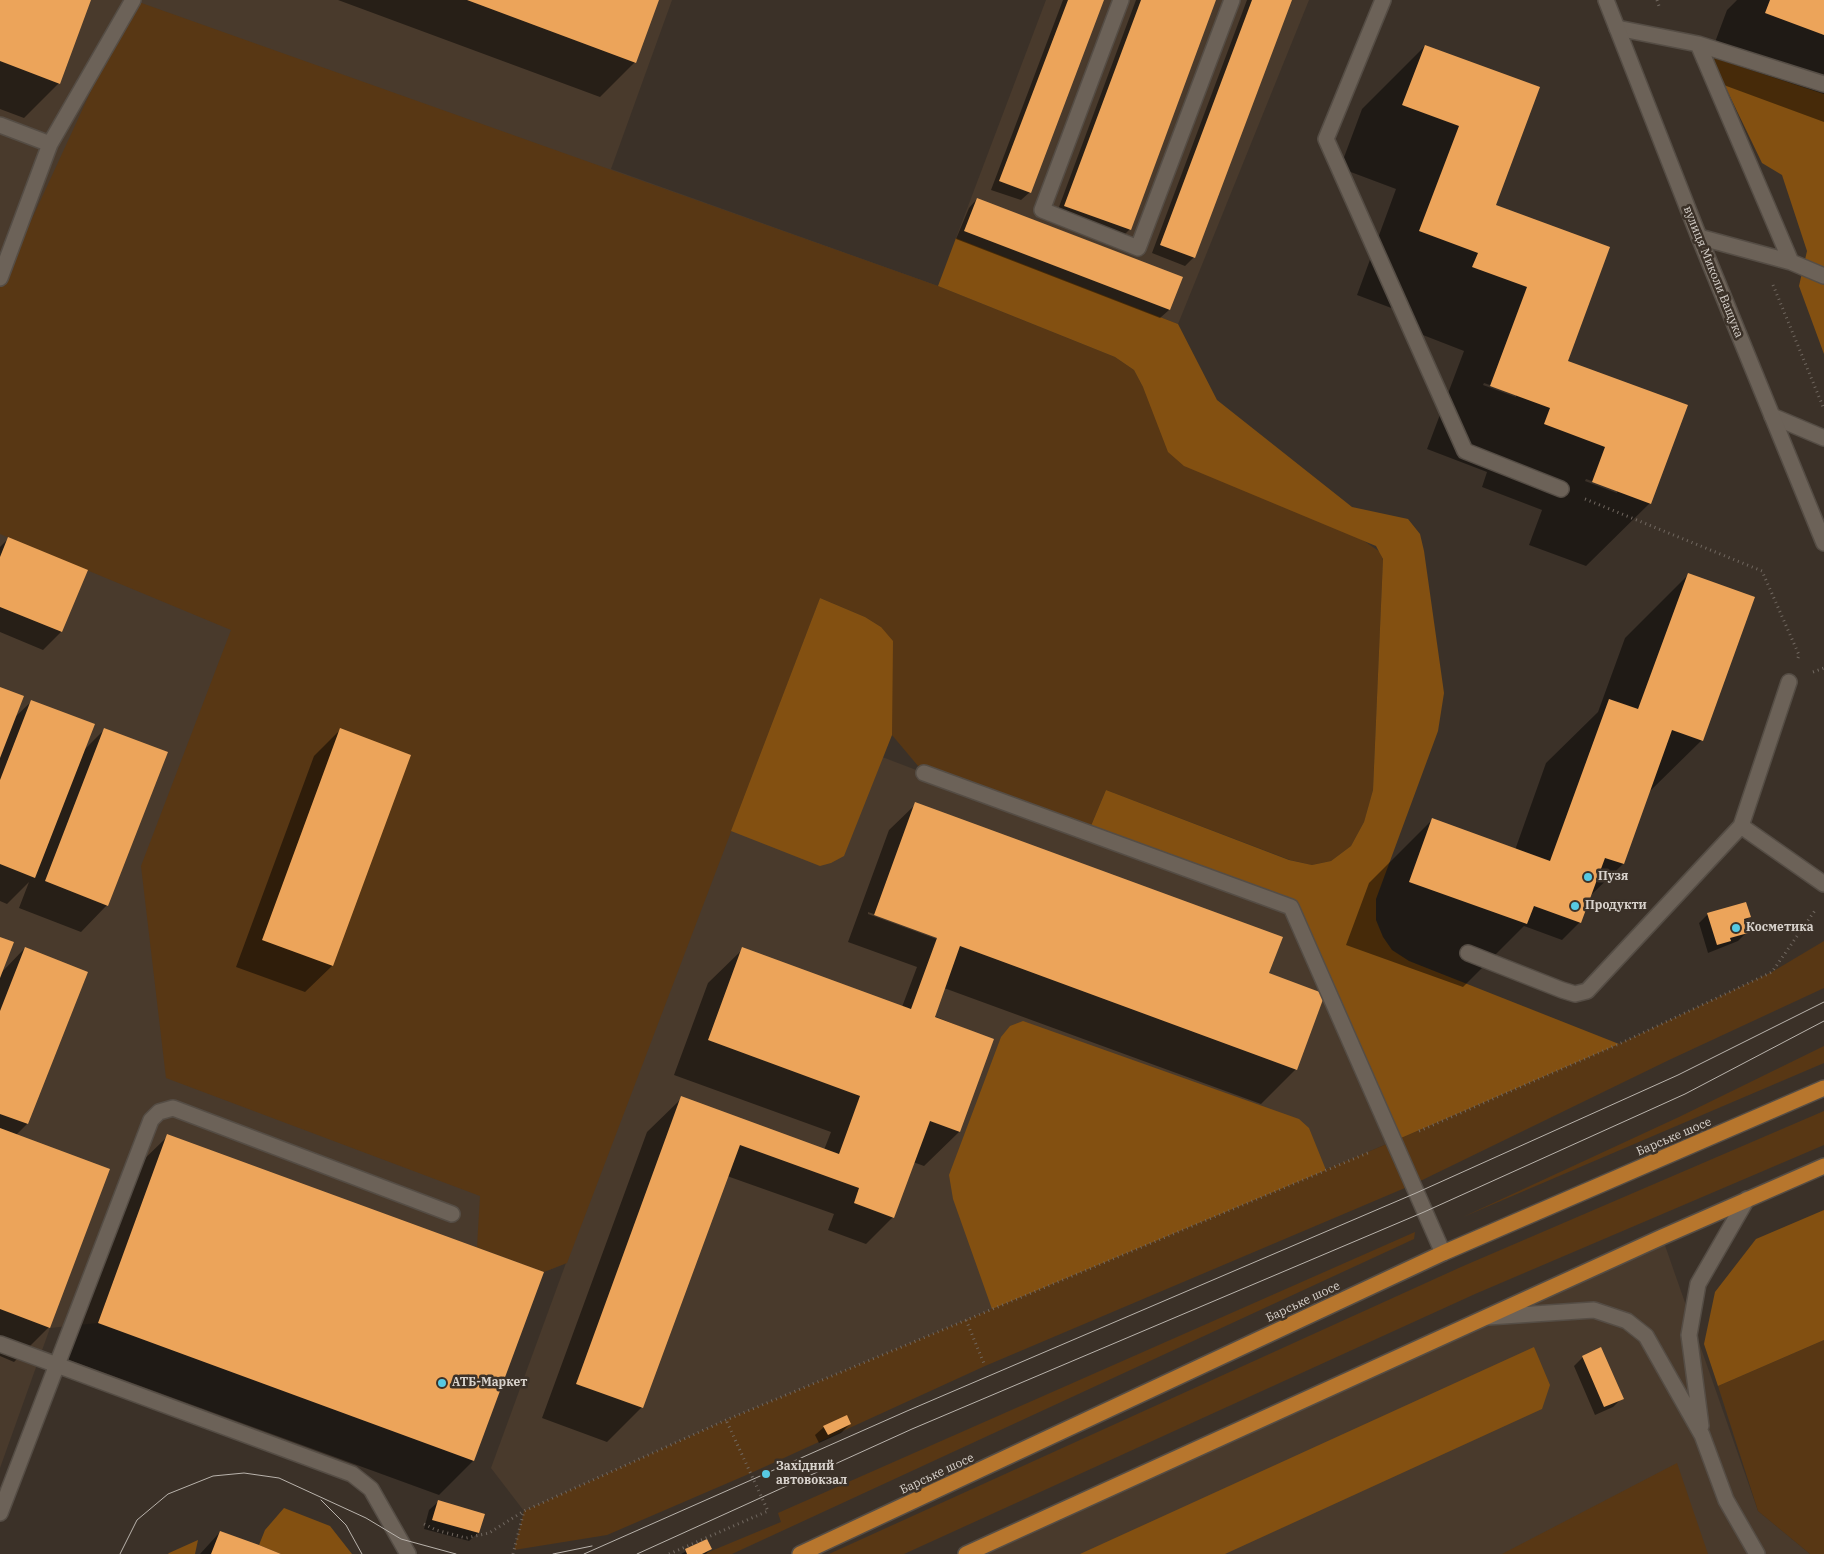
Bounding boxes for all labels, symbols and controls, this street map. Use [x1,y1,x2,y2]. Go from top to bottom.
street label: вулиця Миколи Ващука [1680,204,1746,340]
place label: Пузя [1598,870,1628,884]
marker: Пузя [1582,871,1594,883]
place label: Продукти [1585,899,1647,913]
marker: Продукти [1569,900,1581,912]
place label: Косметика [1746,921,1814,935]
marker: Косметика [1730,922,1742,934]
street label: Барське шосе [1634,1115,1714,1159]
street label: Барське шосе [1264,1279,1342,1325]
place label: АТБ-Маркет [452,1376,527,1390]
marker: АТБ-Маркет [436,1377,448,1389]
street label: Барське шосе [898,1451,976,1497]
place label: Західний автовокзал [776,1460,847,1488]
marker: Західний автовокзал [760,1468,772,1480]

